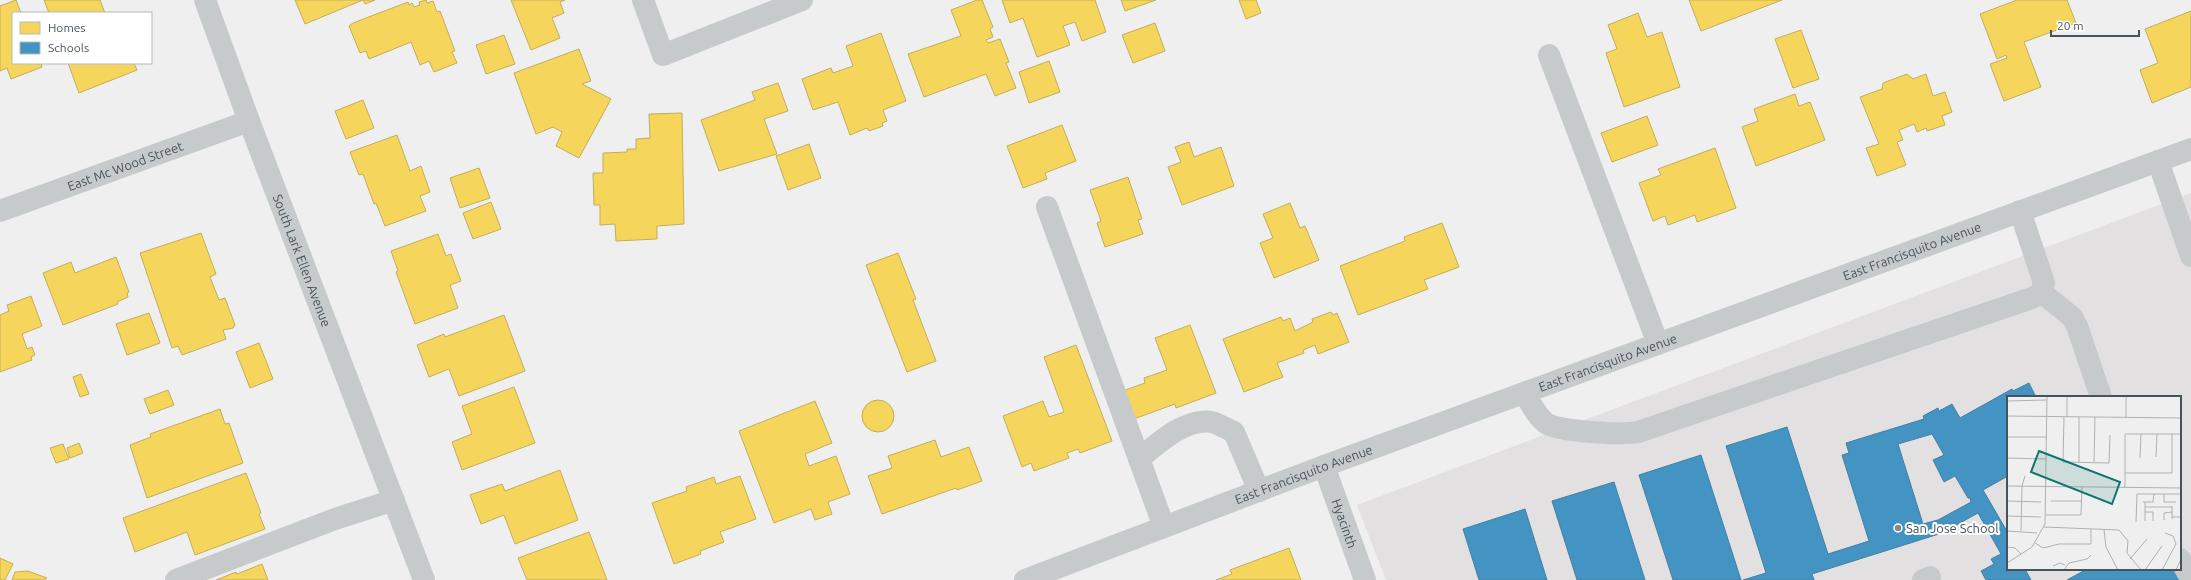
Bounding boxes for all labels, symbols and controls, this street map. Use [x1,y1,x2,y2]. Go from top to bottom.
legend [12,12,152,64]
scale bar [2051,12,2139,38]
text: 20 m [2057,19,2084,32]
text: Homes [48,21,86,34]
text: Schools [48,41,89,54]
street label: East Mc Wood Street [65,138,185,193]
street label: South Lark Ellen Avenue [271,192,334,329]
street label: East Francisquito Avenue [1841,219,1983,283]
street label: East Francisquito Avenue [1537,331,1679,394]
inset map [2007,396,2181,570]
street label: East Francisquito Avenue [1233,442,1374,506]
street label: Hyacinth [1329,497,1360,550]
place label: San Jose School [1906,521,1999,535]
marker: San Jose School [1893,523,1903,533]

